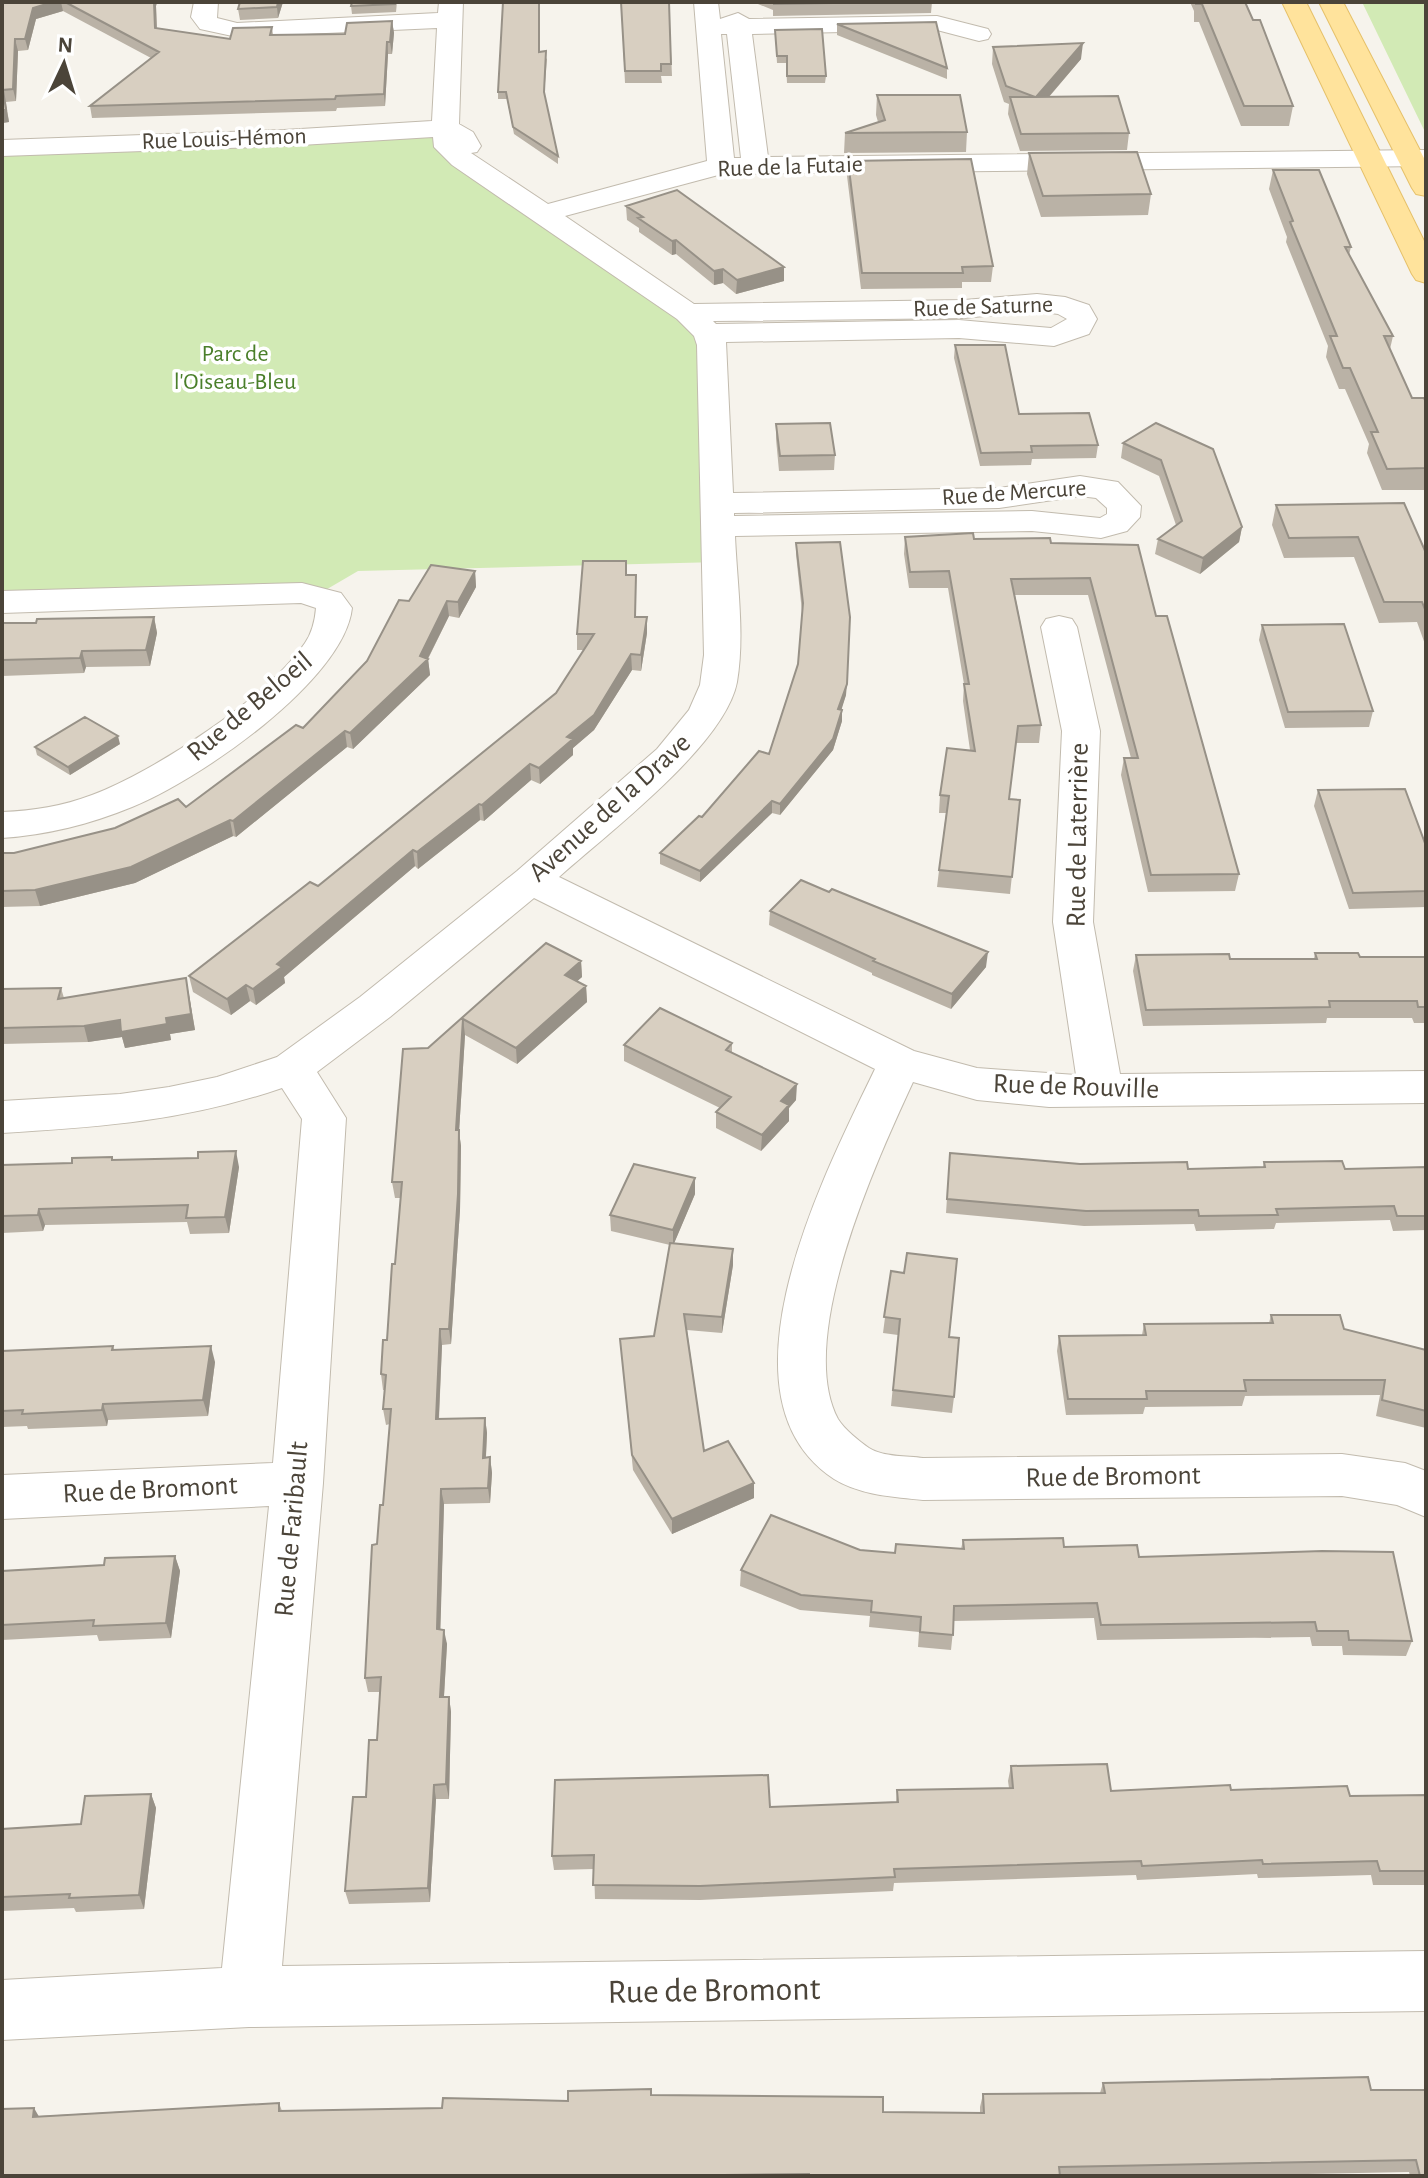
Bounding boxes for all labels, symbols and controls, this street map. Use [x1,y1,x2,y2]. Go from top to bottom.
north arrow [24,24,104,104]
text: N [57,34,74,57]
street label: Rue Louis-Hémon [141,124,307,154]
street label: Rue de la Futaie [717,152,863,182]
street label: Rue de Saturne [912,293,1054,321]
park label: Parc de l'Oiseau-Bleu [174,342,296,394]
street label: Rue de Mercure [941,476,1087,510]
street label: Rue de Beloeil [182,647,318,767]
street label: Avenue de la Drave [524,728,696,888]
street label: Rue de Laterrière [1062,743,1094,927]
street label: Rue de Rouville [992,1070,1160,1104]
street label: Rue de Faribault [270,1440,314,1618]
street label: Rue de Bromont [1025,1461,1201,1493]
street label: Rue de Bromont [62,1471,238,1509]
street label: Rue de Bromont [607,1972,821,2010]

